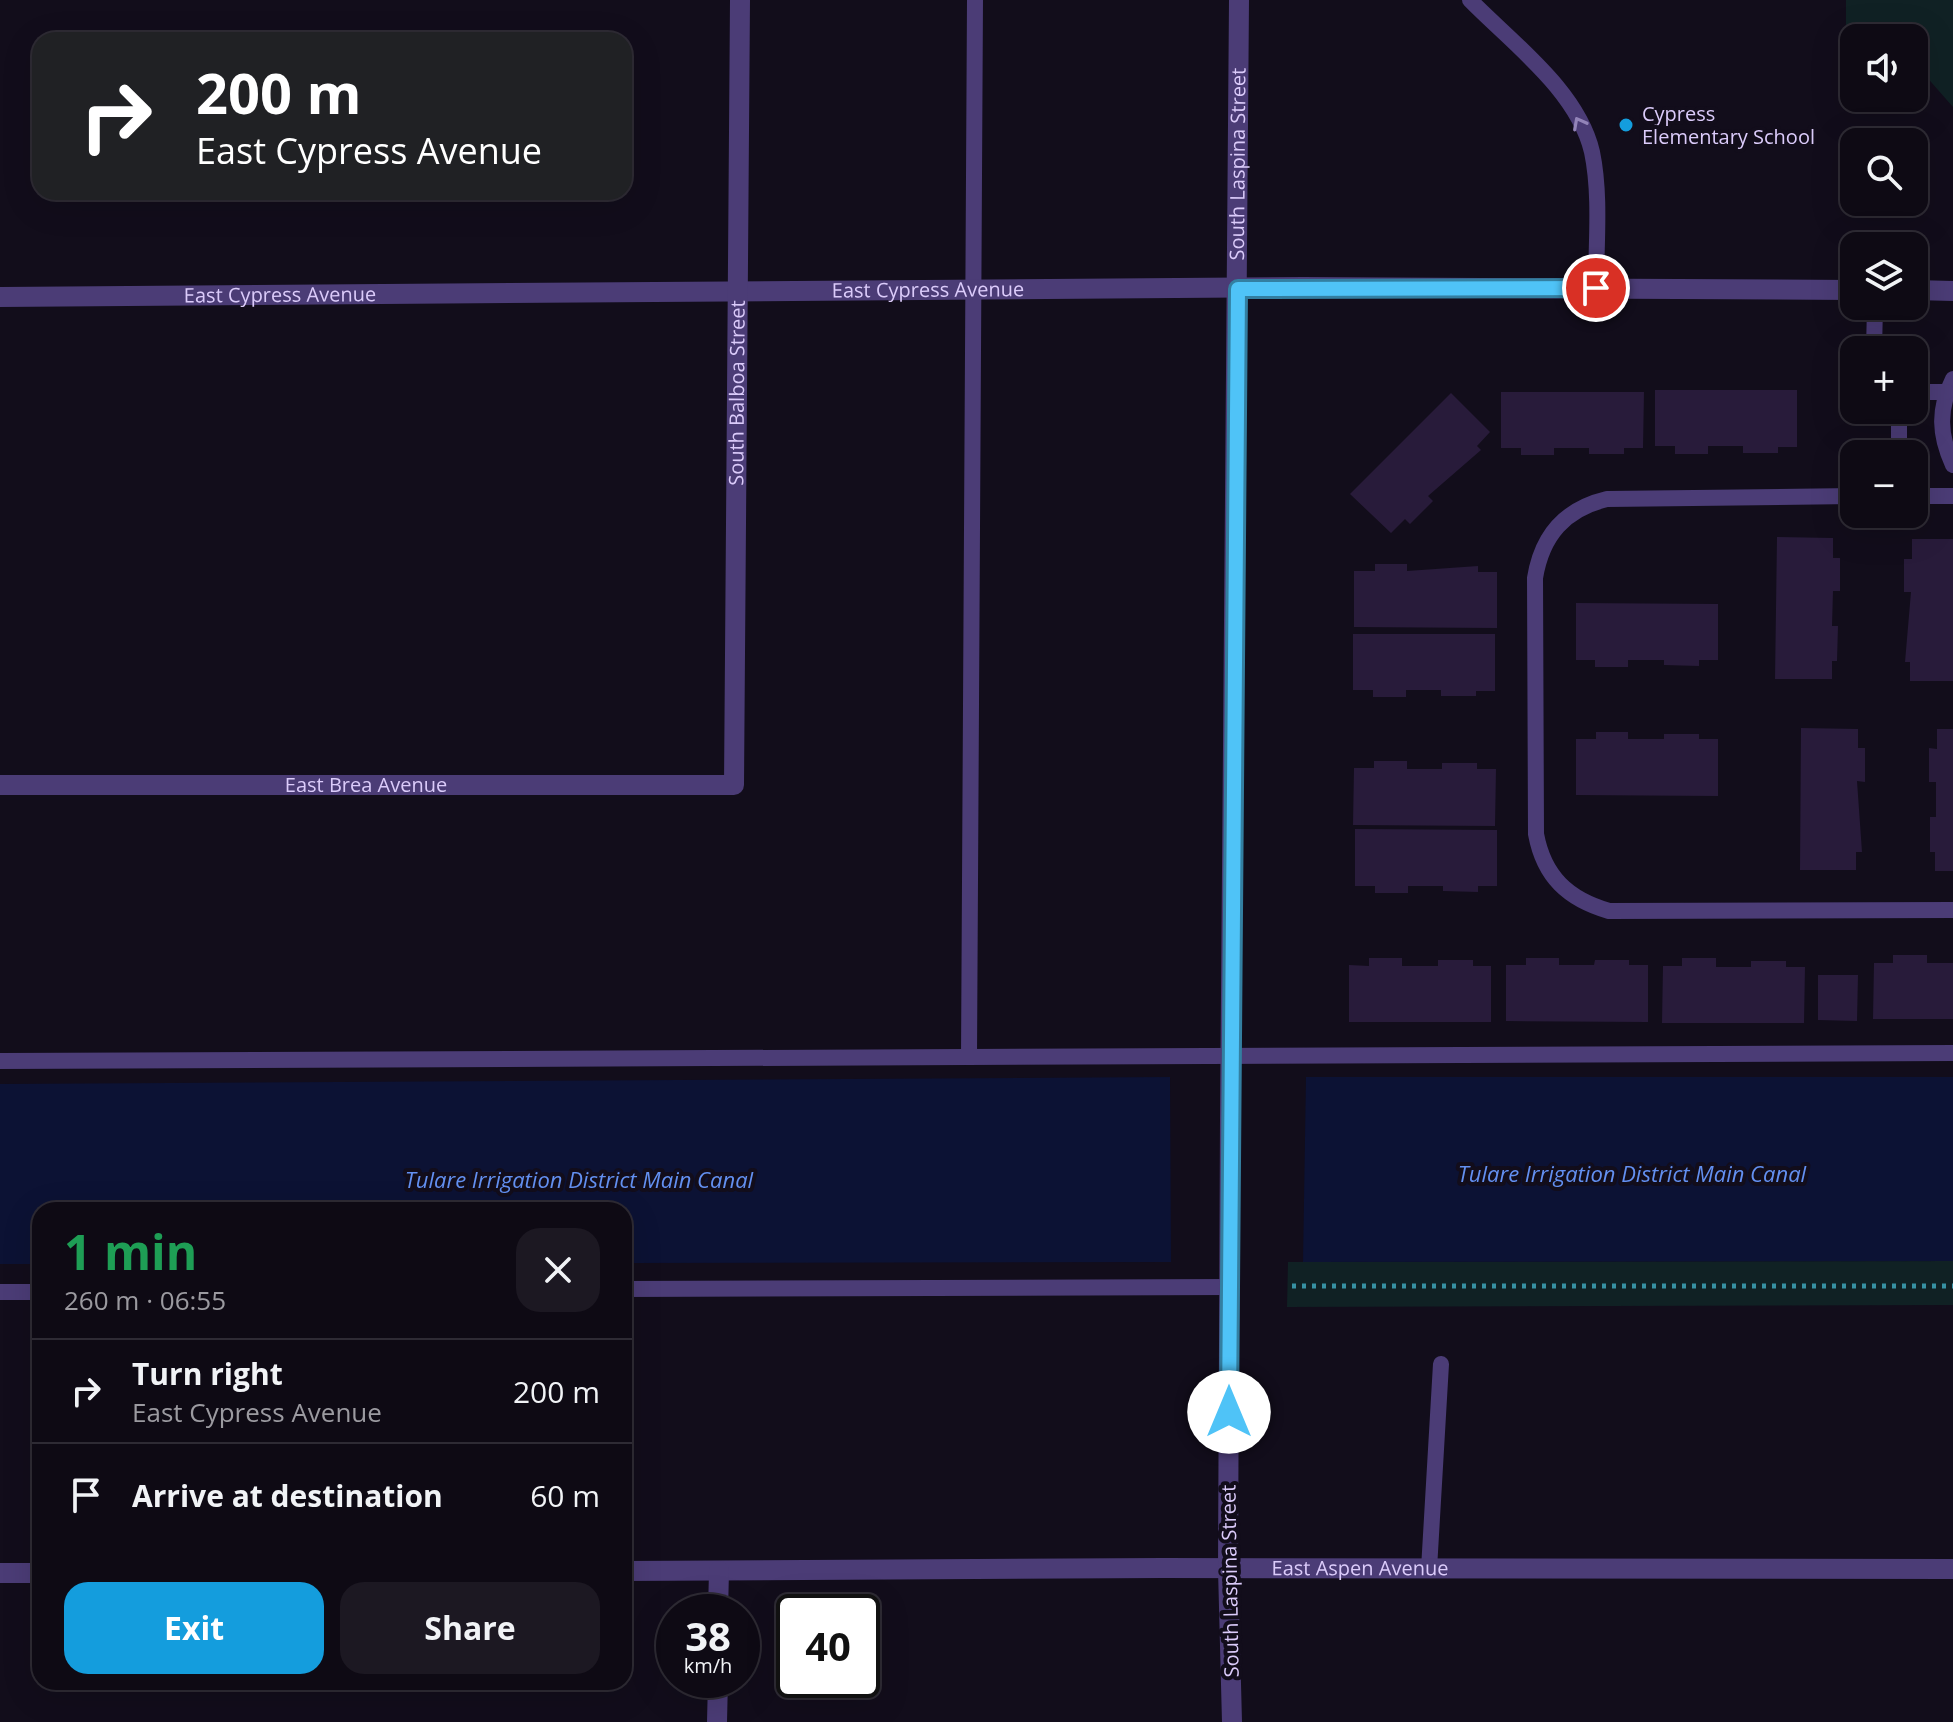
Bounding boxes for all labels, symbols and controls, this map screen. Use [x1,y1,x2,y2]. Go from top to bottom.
map controls [1840,24,1928,528]
button: sound [1840,24,1928,112]
text: 200 m [196,54,362,130]
icon: right [64,64,168,168]
street label: South Laspina Street [1223,68,1251,261]
place label: Cypress Elementary School [1642,100,1815,150]
marker: Cypress Elementary School [1617,116,1635,134]
one-way arrow [1573,117,1588,131]
text: East Cypress Avenue [196,126,542,175]
button: search [1840,128,1928,216]
button: layers [1840,232,1928,320]
pin [1562,254,1630,322]
icon: arrive [1574,266,1618,310]
street label: East Cypress Avenue [832,275,1024,304]
street label: East Cypress Avenue [184,280,376,309]
street label: South Balboa Street [722,300,751,486]
button: + [1840,336,1928,424]
button: − [1840,440,1928,528]
street label: East Brea Avenue [285,771,447,798]
water label: Tulare Irrigation District Main Canal [1458,1158,1807,1188]
water label: Tulare Irrigation District Main Canal [405,1164,754,1194]
text: 1 min [64,1219,197,1284]
button: close [516,1228,600,1312]
text: 260 m · 06:55 [64,1282,226,1318]
text: Turn right [132,1353,283,1394]
icon: right [64,1369,108,1413]
position arrow [1187,1370,1271,1454]
text: 200 m [513,1371,600,1412]
text: East Cypress Avenue [132,1394,382,1430]
icon: arrive [64,1473,108,1517]
text: Arrive at destination [132,1475,443,1516]
text: 60 m [530,1475,600,1516]
street label: South Laspina Street [1214,1484,1245,1678]
street label: East Aspen Avenue [1272,1554,1448,1581]
button: Exit [64,1582,324,1674]
button: Share [340,1582,600,1674]
speed limit sign: 40 [776,1594,880,1698]
text: 38 [685,1608,731,1663]
text: km/h [684,1652,732,1679]

